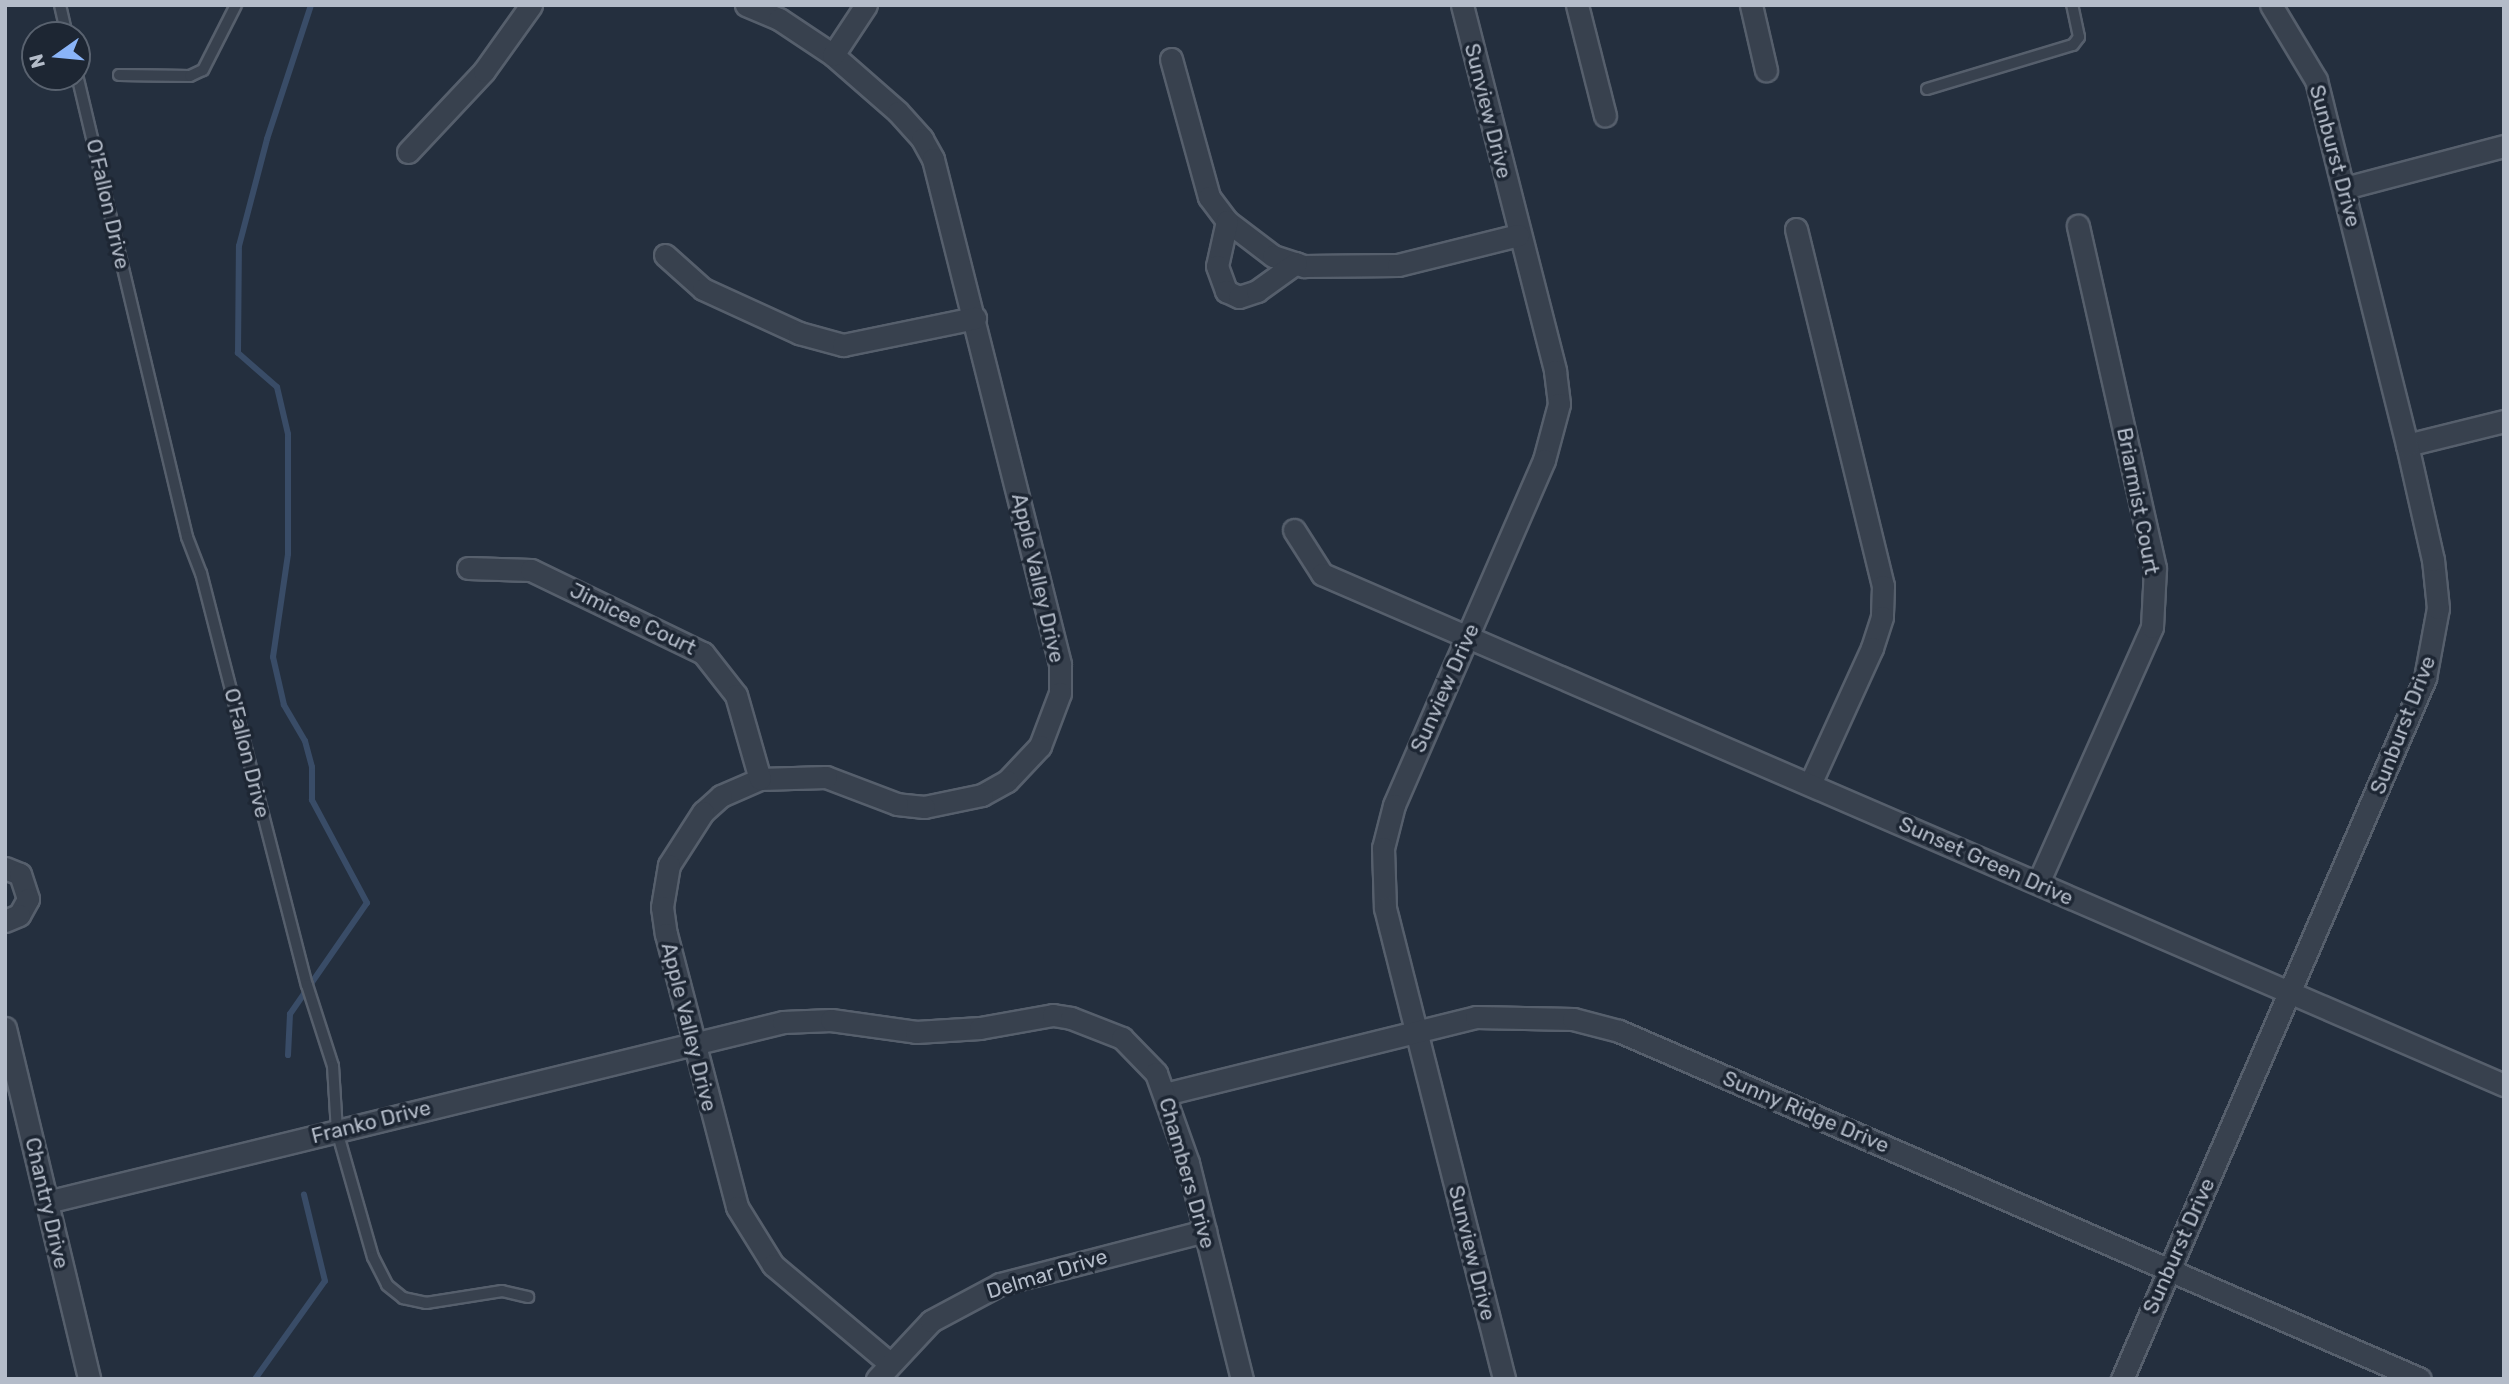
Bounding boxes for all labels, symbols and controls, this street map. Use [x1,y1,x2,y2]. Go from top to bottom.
north arrow [21,21,91,91]
street label: Sunview Drive [1459,41,1517,181]
text: N [24,51,50,71]
street label: Sunburst Drive [2304,82,2366,230]
street label: O'Fallon Drive [81,137,135,271]
street label: Briarmist Court [2111,425,2165,577]
street label: Apple Valley Drive [1006,490,1070,666]
street label: Jimicee Court [566,578,700,660]
street label: Sunview Drive [1405,619,1485,757]
street label: Sunburst Drive [2365,652,2441,798]
street label: O'Fallon Drive [219,686,275,820]
street label: Sunset Green Drive [1895,811,2077,911]
street label: Apple Valley Drive [656,939,722,1115]
street label: Sunny Ridge Drive [1719,1065,1893,1159]
street label: Franko Drive [309,1095,433,1149]
street label: Chambers Drive [1153,1095,1221,1251]
street label: Chantry Drive [20,1135,74,1271]
street label: Sunburst Drive [2138,1174,2220,1318]
street label: Sunview Drive [1443,1183,1501,1323]
street label: Delmar Drive [983,1244,1111,1304]

